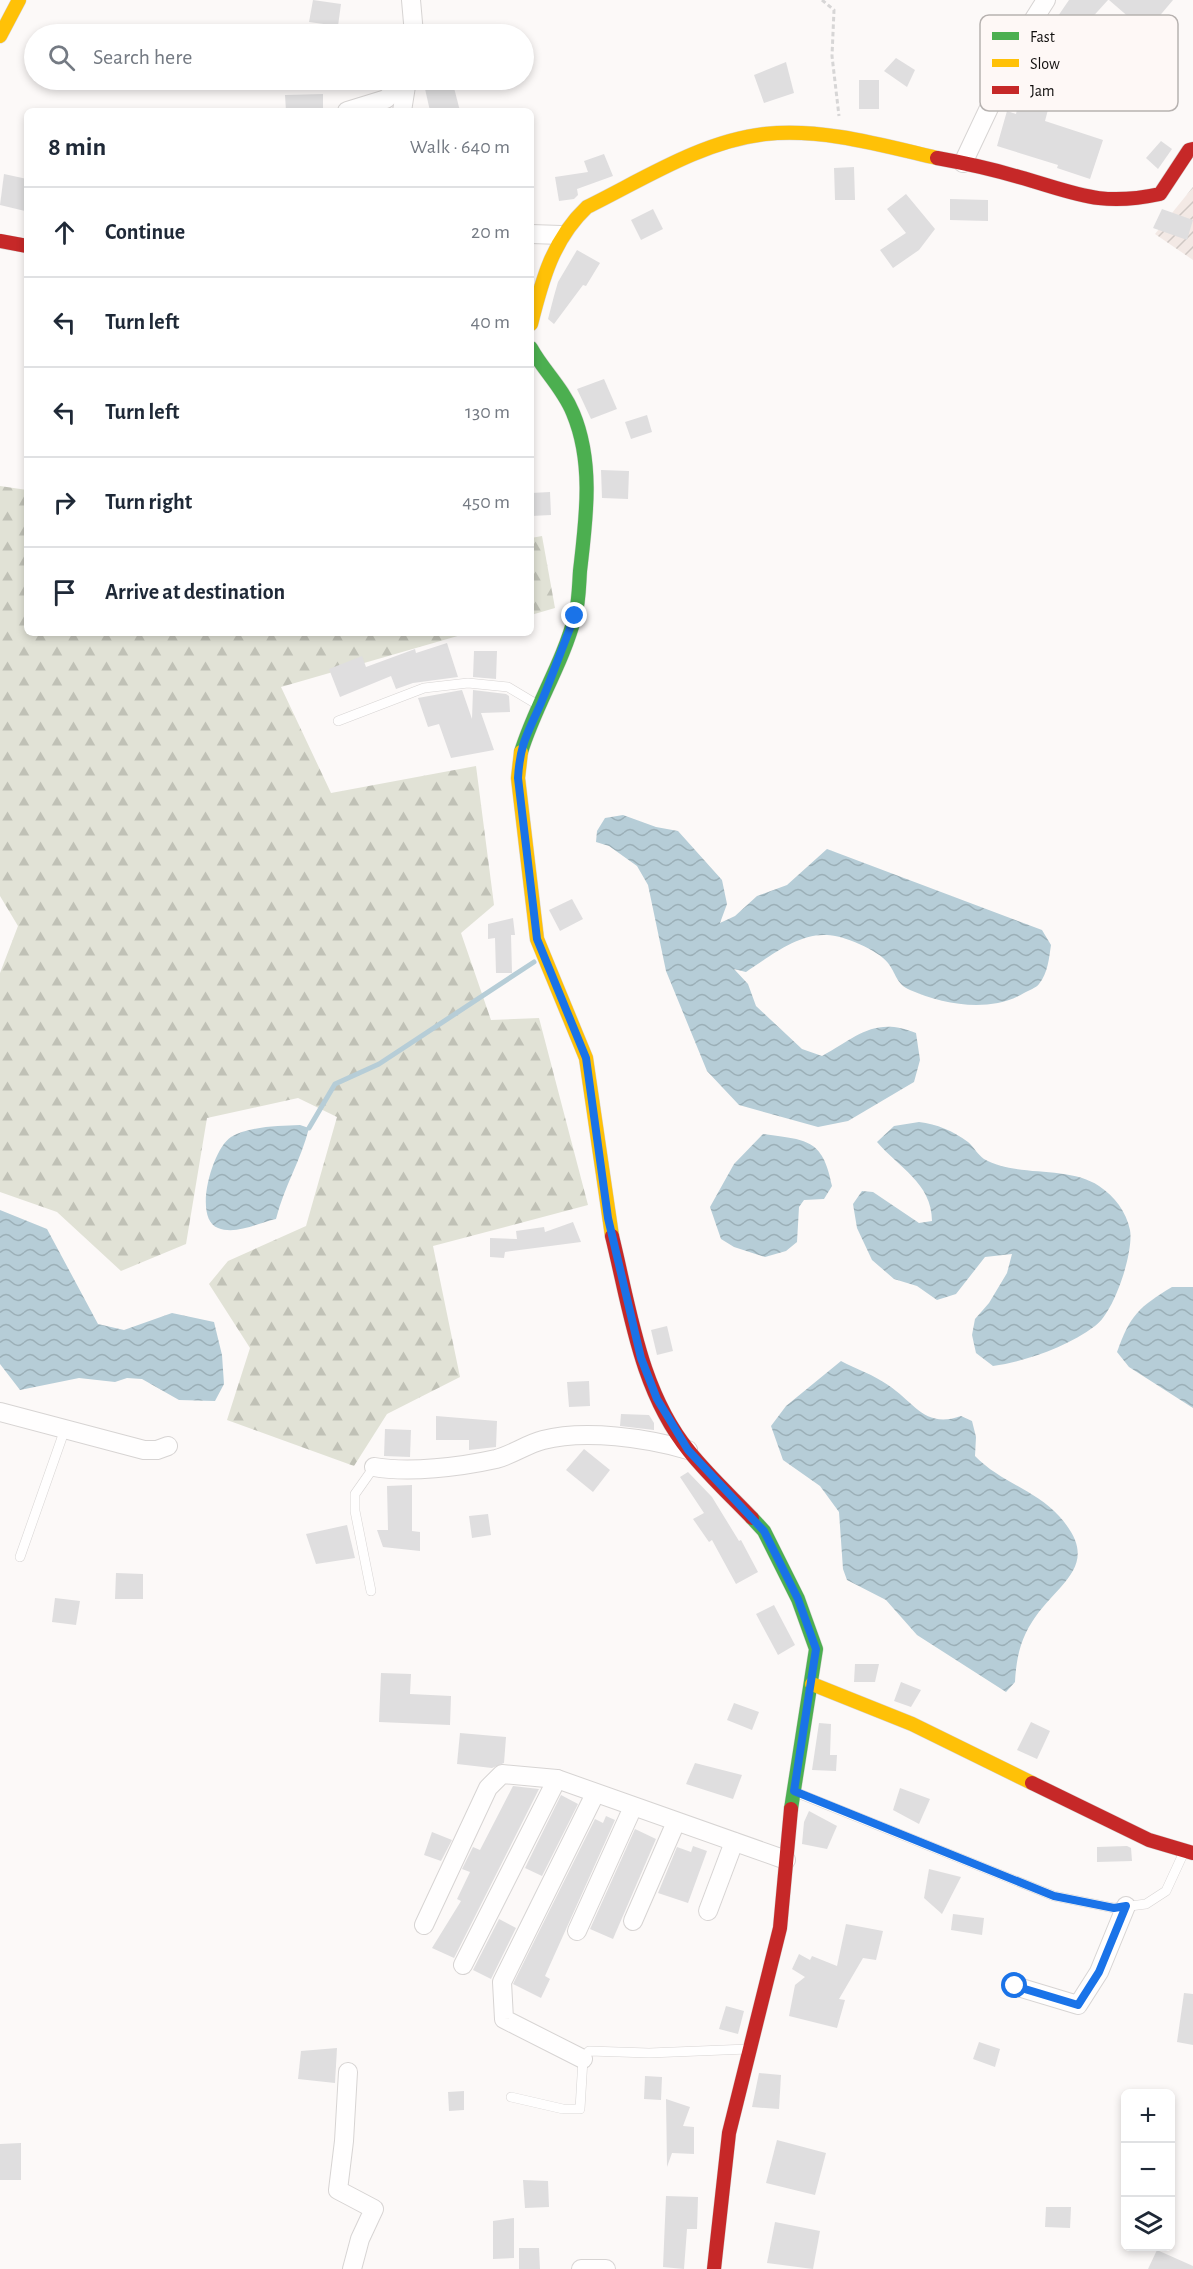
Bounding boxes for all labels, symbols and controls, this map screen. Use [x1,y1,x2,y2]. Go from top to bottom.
legend [980,15,1178,111]
search box [24,24,534,90]
text: Fast [1030,29,1055,45]
icon: search [45,41,78,74]
text: Search here [93,46,192,68]
text: Slow [1030,56,1060,72]
text: Jam [1030,83,1055,99]
text: 8 min [48,134,106,160]
text: Walk · 640 m [410,137,510,157]
icon: ahead [48,216,81,249]
text: Continue [105,221,185,243]
text: 20 m [471,222,510,242]
icon: left [48,306,81,339]
text: Turn left [105,311,179,333]
text: 40 m [471,312,510,332]
icon: left [48,396,81,429]
text: Turn left [105,401,179,423]
text: 130 m [465,402,510,422]
icon: right [48,486,81,519]
text: Turn right [105,491,192,513]
text: 450 m [462,492,510,512]
icon: arrive [48,576,81,609]
text: Arrive at destination [105,581,285,603]
route end [561,602,587,628]
route start [1001,1972,1027,1998]
map controls [1121,2089,1175,2251]
button: + [1121,2089,1175,2143]
button: − [1121,2143,1175,2197]
button: layers [1121,2197,1175,2251]

